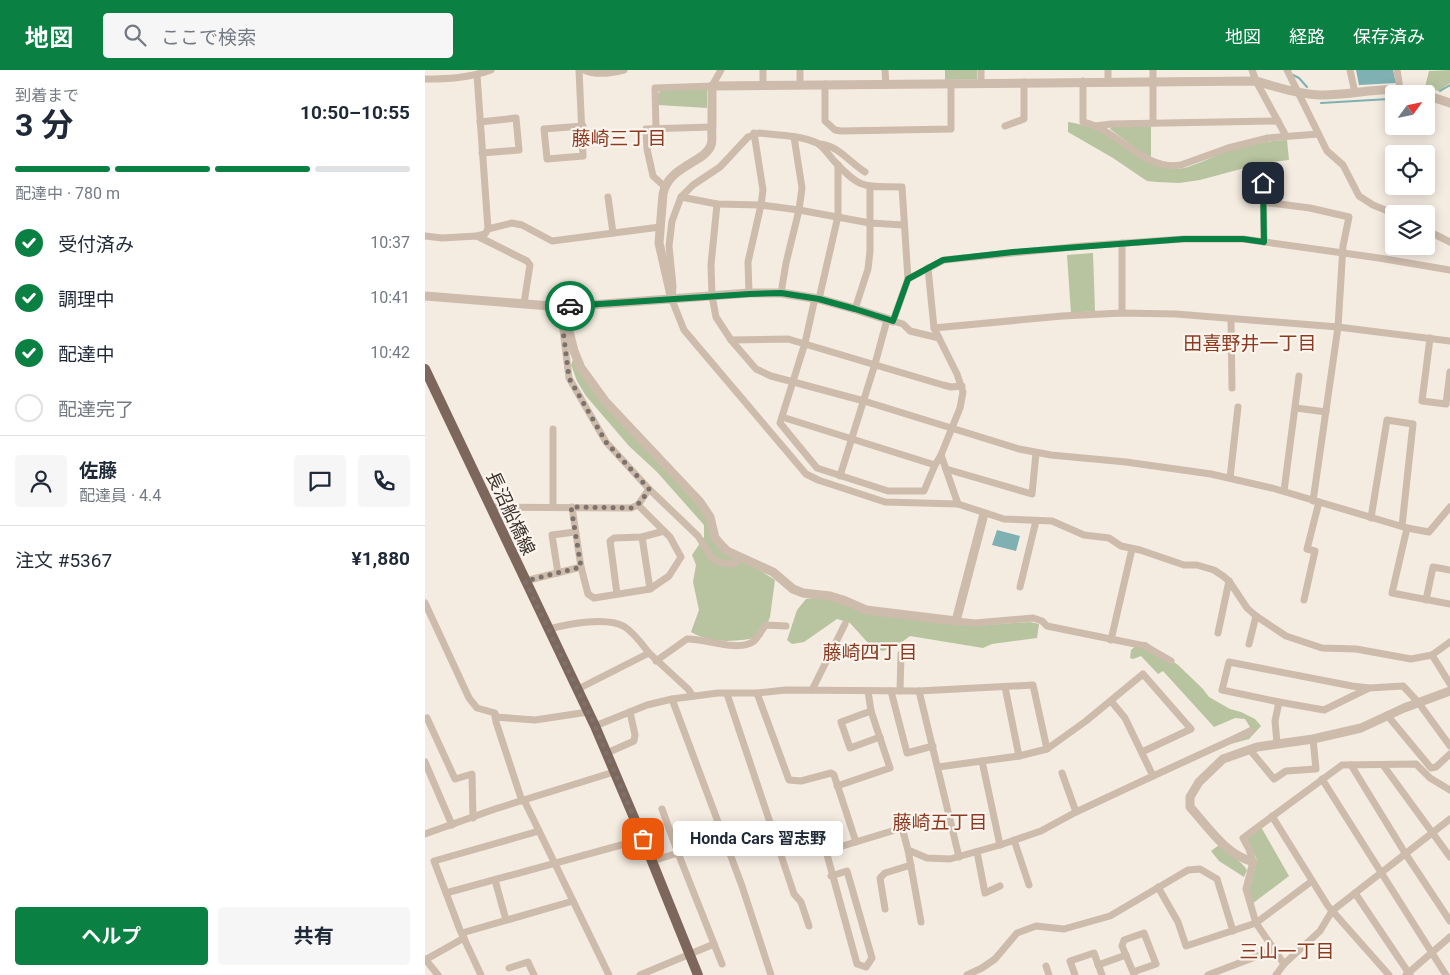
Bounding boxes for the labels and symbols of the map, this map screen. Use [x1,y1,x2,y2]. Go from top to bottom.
north arrow [1385,85,1435,135]
district label: 藤崎三丁目 [571,127,667,150]
pin [1242,162,1284,204]
courier [545,281,595,331]
district label: 田喜野井一丁目 [1183,332,1317,355]
street label: 長沼船橋線 [482,468,540,558]
district label: 藤崎四丁目 [822,641,918,664]
district label: 藤崎五丁目 [892,811,988,834]
pin [622,818,664,860]
callout: Honda Cars 習志野 [673,822,843,856]
district label: 三山一丁目 [1239,940,1335,963]

